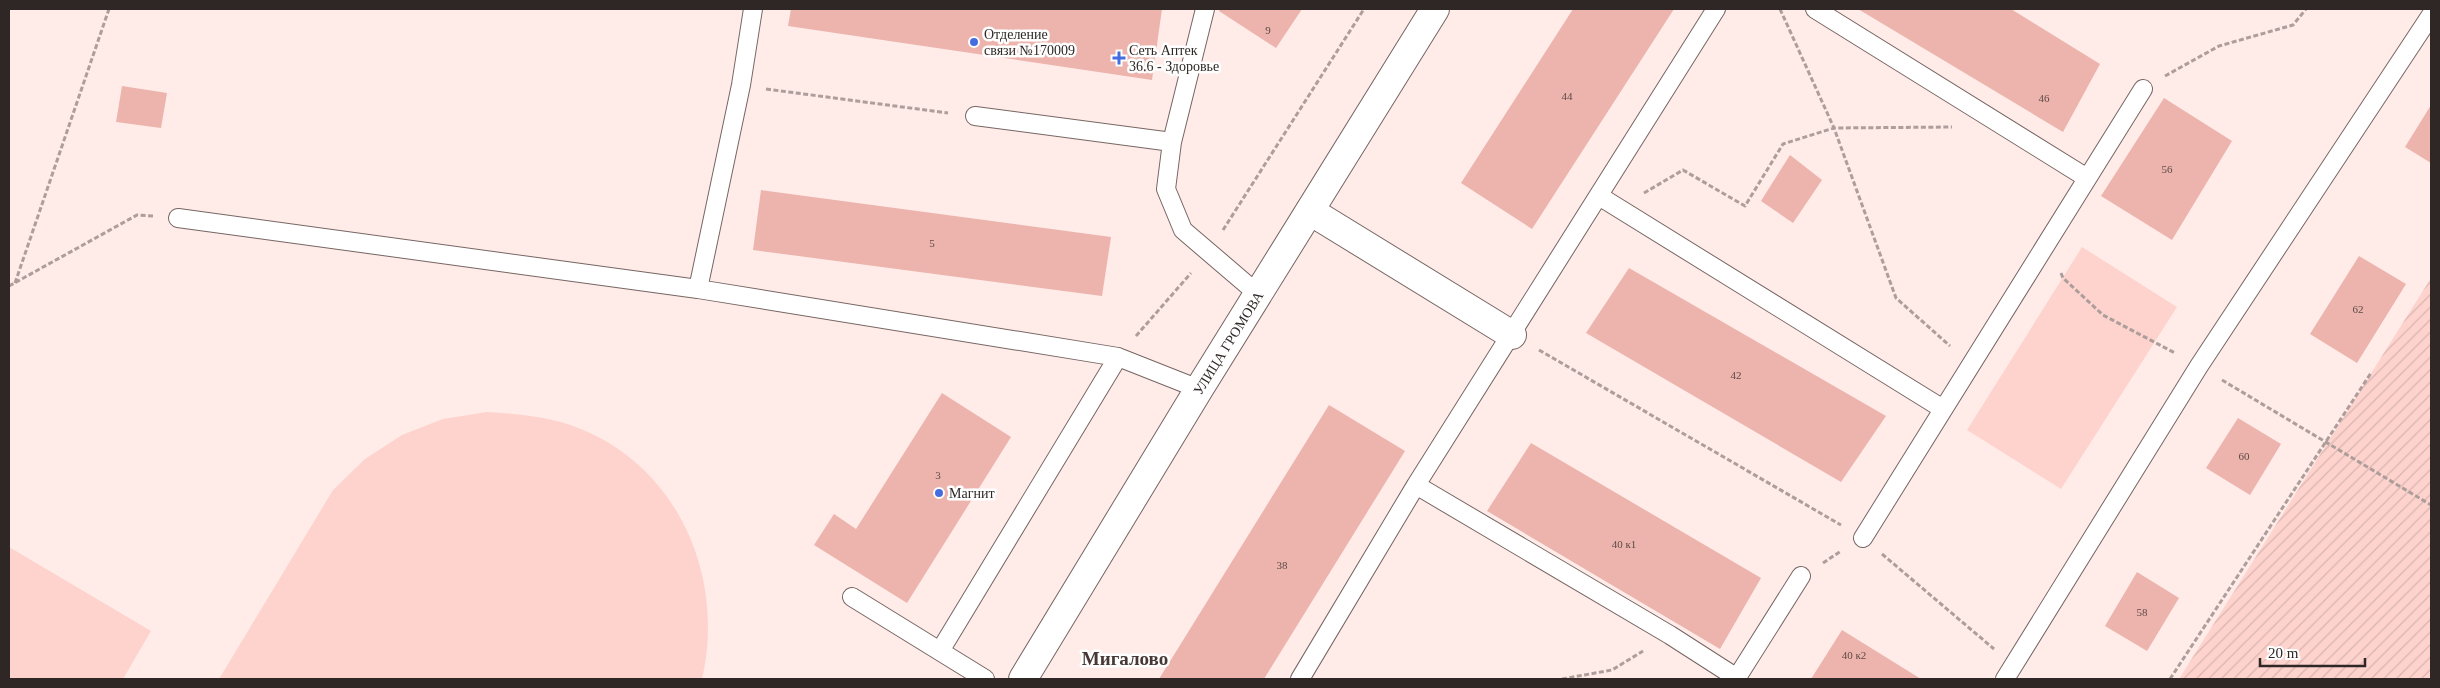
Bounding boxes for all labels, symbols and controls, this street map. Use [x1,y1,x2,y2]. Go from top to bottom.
house number: 9 [1265,24,1271,36]
place label: Отделение связи №170009 [984,27,1075,58]
marker: Отделение связи №170009 [968,36,980,48]
place label: Сеть Аптек 36.6 - Здоровье [1129,43,1219,74]
marker: Сеть Аптек 36.6 - Здоровье [1113,52,1125,64]
house number: 44 [1562,90,1573,102]
house number: 46 [2039,92,2050,104]
house number: 56 [2162,163,2173,175]
house number: 5 [929,237,935,249]
street label: УЛИЦА ГРОМОВА [1191,288,1267,398]
house number: 62 [2353,303,2364,315]
house number: 42 [1731,369,1742,381]
house number: 60 [2239,450,2250,462]
house number: 3 [935,469,941,481]
place label: Магнит [949,486,995,501]
marker: Магнит [933,487,945,499]
house number: 40 к1 [1612,538,1636,550]
house number: 38 [1277,559,1288,571]
house number: 58 [2137,606,2148,618]
scale bar [2260,636,2365,668]
text: 20 m [2268,645,2299,661]
district label: Мигалово [1082,648,1168,669]
house number: 40 к2 [1842,649,1866,661]

